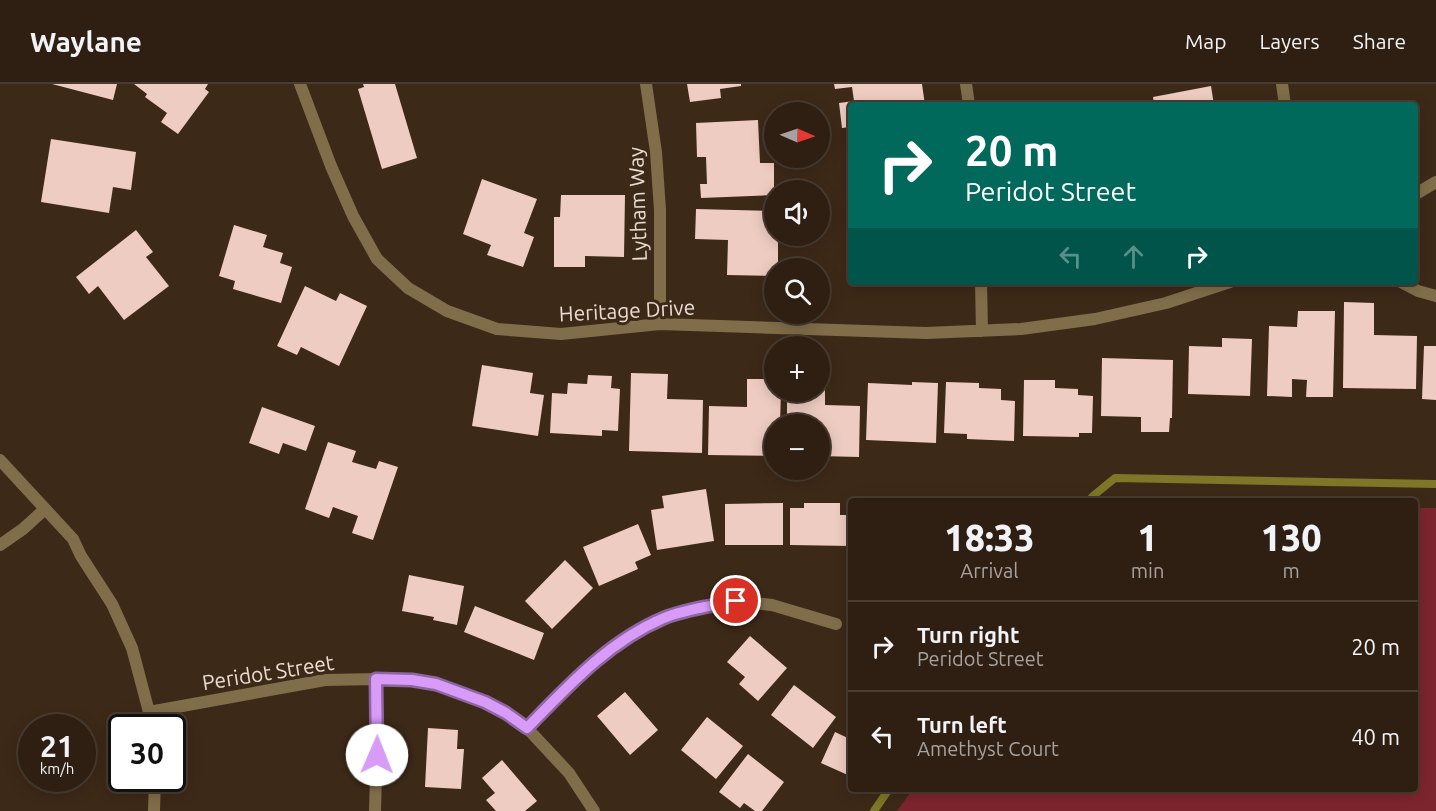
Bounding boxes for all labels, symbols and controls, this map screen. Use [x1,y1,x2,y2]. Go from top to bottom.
text: Waylane [30,26,142,57]
text: Map [1185,29,1226,53]
text: Layers [1259,29,1320,53]
text: Share [1353,29,1406,53]
north arrow [764,102,830,168]
map controls [764,102,830,480]
icon: right [866,126,944,204]
text: 20 m [965,127,1059,174]
street label: Lytham Way [623,146,651,262]
text: Peridot Street [965,176,1136,206]
button: sound [764,180,830,246]
icon: left [1054,240,1087,273]
icon: ahead [1117,240,1150,273]
icon: right [1180,240,1213,273]
button: search [764,258,830,324]
street label: Heritage Drive [558,294,696,326]
button: + [764,336,830,402]
button: − [764,414,830,480]
text: 18:33 [944,517,1034,558]
text: 1 [1137,517,1158,558]
text: 130 [1261,517,1322,558]
text: Arrival [960,559,1019,582]
text: min [1131,559,1164,582]
text: m [1283,559,1300,582]
pin [710,575,761,626]
icon: arrive [719,584,752,617]
text: Turn right [917,622,1019,647]
icon: right [866,630,899,663]
text: 20 m [1351,634,1400,659]
text: Peridot Street [917,647,1044,670]
street label: Peridot Street [200,650,336,694]
text: Turn left [917,712,1007,737]
speed limit sign: 30 [108,714,186,792]
icon: left [866,720,899,753]
position arrow [345,723,409,787]
text: 40 m [1351,724,1400,749]
text: 21 [40,729,74,763]
text: Amethyst Court [917,737,1059,760]
text: km/h [40,760,74,777]

